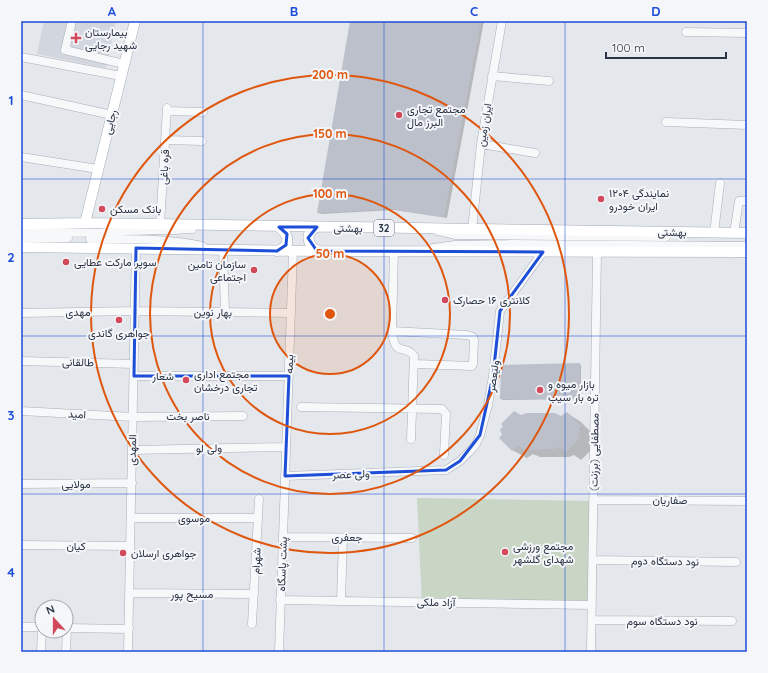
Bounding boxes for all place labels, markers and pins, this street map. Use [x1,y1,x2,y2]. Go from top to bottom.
place label: بیمارستان شهید رجایی [85,25,138,52]
marker: بیمارستان شهید رجایی [70,32,82,44]
place label: مجتمع تجاری البرز مال [407,102,466,129]
marker: مجتمع تجاری البرز مال [394,110,404,120]
place label: ۱۲۰۴ نمایندگی ایران خودرو [609,186,669,213]
marker: ۱۲۰۴ نمایندگی ایران خودرو [596,194,606,204]
place label: بانک مسکن [110,202,161,216]
marker: بانک مسکن [97,204,107,214]
place label: سوپر مارکت عطایی [74,255,157,270]
marker: سوپر مارکت عطایی [61,257,71,267]
place label: سازمان تامین اجتماعی [188,257,246,284]
marker: سازمان تامین اجتماعی [249,265,259,275]
place label: کلانتری ۱۶ حصارک [453,293,530,307]
marker: کلانتری ۱۶ حصارک [440,295,450,305]
centre of rings [323,307,337,321]
marker: جواهری گاندی [114,315,124,325]
place label: جواهری گاندی [88,326,150,340]
place label: مجتمع اداری تجاری درخشان [194,367,258,394]
marker: مجتمع اداری تجاری درخشان [181,375,191,385]
place label: بازار میوه و تره بار سیب [548,377,599,404]
marker: بازار میوه و تره بار سیب [535,385,545,395]
place label: مجتمع ورزشی شهدای گلشهر [512,539,574,566]
place label: جواهری ارسلان [131,546,197,560]
marker: مجتمع ورزشی شهدای گلشهر [500,547,510,557]
marker: جواهری ارسلان [118,548,128,558]

